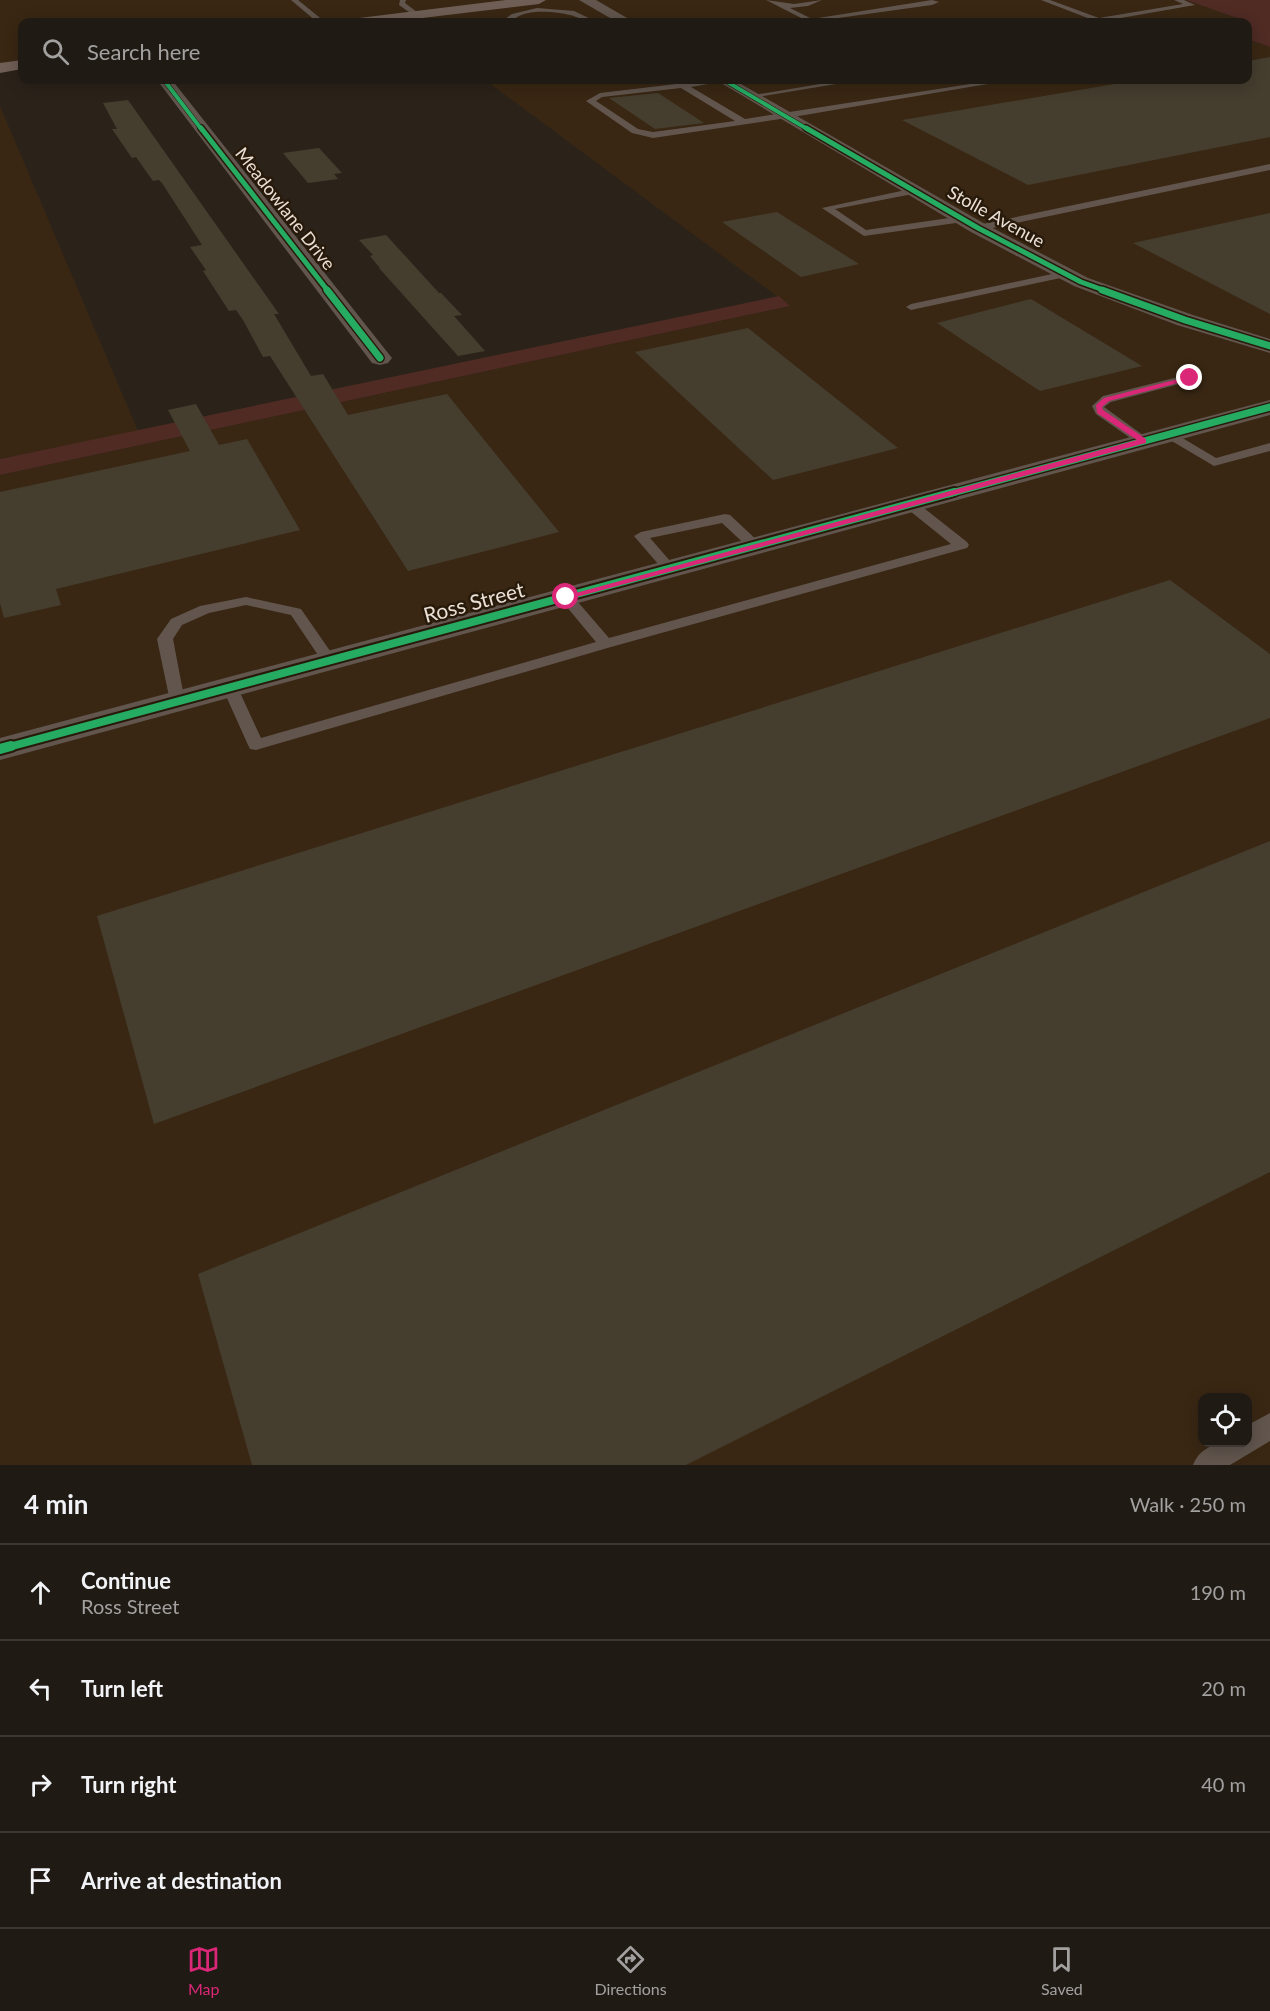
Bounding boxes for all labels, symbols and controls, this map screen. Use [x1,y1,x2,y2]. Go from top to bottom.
search box [18,18,1252,84]
icon: search [39,35,72,68]
text: Search here [87,38,200,65]
street label: Meadowlane Drive [231,143,340,274]
street label: Stolle Avenue [944,180,1049,252]
route end [1176,364,1202,390]
street label: Ross Street [421,576,527,627]
route start [552,583,578,609]
map controls [1198,1393,1252,1447]
button: locate [1198,1393,1252,1447]
text: 4 min [24,1488,88,1520]
text: Walk · 250 m [1130,1492,1246,1516]
text: Continue [81,1567,171,1594]
icon: ahead [24,1576,57,1609]
text: 190 m [1190,1580,1246,1604]
text: Ross Street [81,1594,179,1618]
icon: left [24,1672,57,1705]
text: Turn left [81,1675,163,1702]
text: 20 m [1201,1676,1246,1700]
icon: right [24,1768,57,1801]
text: Turn right [81,1771,176,1798]
text: 40 m [1201,1772,1246,1796]
icon: arrive [24,1864,57,1897]
text: Arrive at destination [81,1867,282,1894]
tab: Map [187,1943,220,1998]
tab: Directions [594,1943,667,1998]
tab: Saved [1041,1943,1083,1998]

